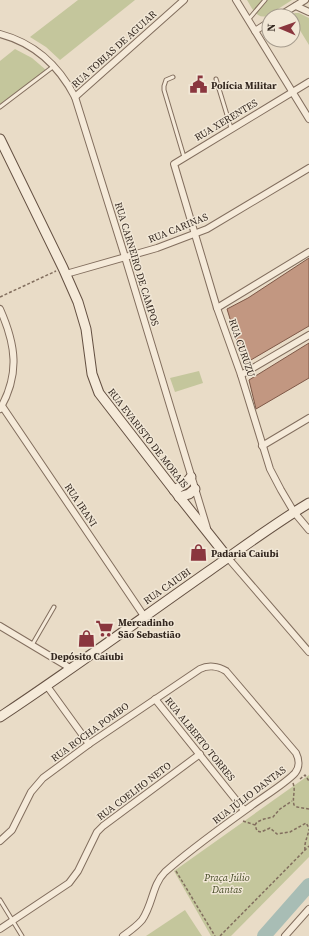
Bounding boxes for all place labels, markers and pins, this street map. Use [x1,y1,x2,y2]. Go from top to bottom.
public building icon: Polícia Militar [188,75,208,95]
place label: Polícia Militar [211,79,277,92]
shop icon: Padaria Caiubi [188,543,208,563]
place label: Padaria Caiubi [211,547,279,560]
place label: Mercadinho São Sebastião [118,616,181,641]
supermarket icon: Mercadinho São Sebastião [95,618,115,638]
shop icon: Depósito Caiubi [77,629,97,649]
place label: Depósito Caiubi [50,650,124,663]

